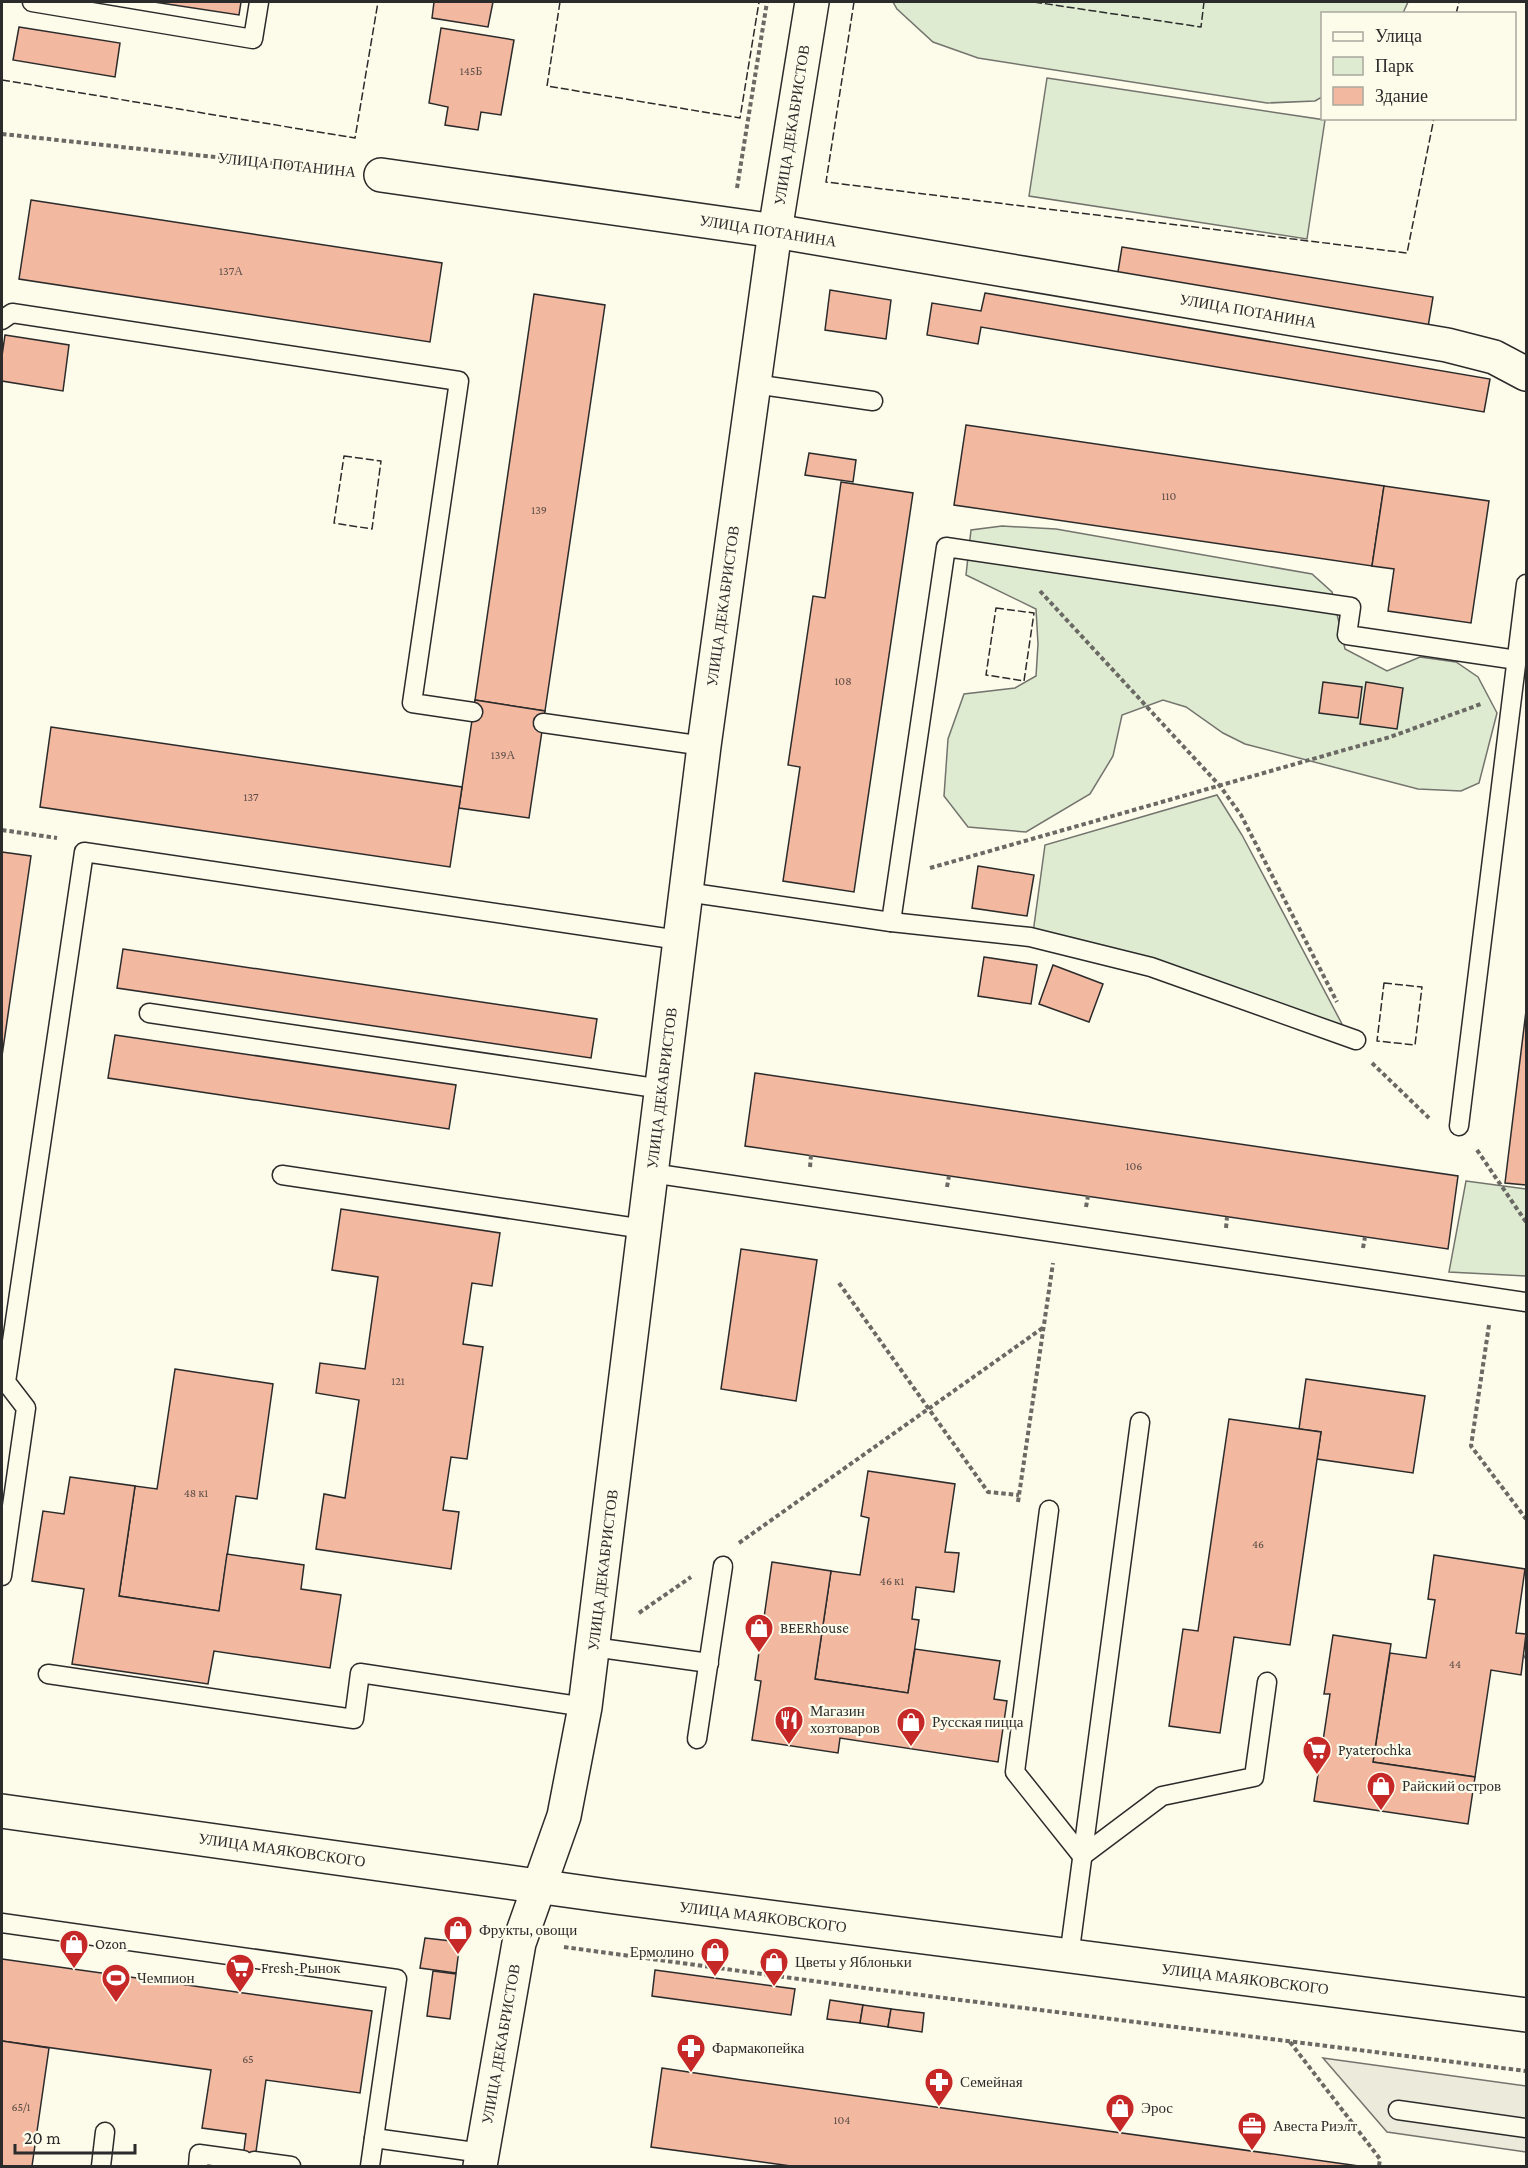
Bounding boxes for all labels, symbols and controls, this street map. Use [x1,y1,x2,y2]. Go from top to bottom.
legend [1321,12,1516,120]
text: Улица [1375,26,1422,46]
street label: УЛИЦА ДЕКАБРИСТОВ [771,44,813,206]
text: Парк [1375,56,1414,76]
house number: 145Б [460,64,482,78]
text: Здание [1375,86,1428,106]
street label: УЛИЦА ПОТАНИНА [217,150,357,180]
street label: УЛИЦА ПОТАНИНА [698,212,838,250]
house number: 137А [219,264,243,278]
street label: УЛИЦА ПОТАНИНА [1178,291,1318,331]
house number: 110 [1162,489,1177,503]
house number: 139 [531,503,547,517]
street label: УЛИЦА ДЕКАБРИСТОВ [704,525,742,687]
house number: 108 [834,674,852,688]
house number: 139А [491,748,516,762]
house number: 137 [243,790,259,804]
street label: УЛИЦА ДЕКАБРИСТОВ [644,1007,680,1169]
house number: 106 [1126,1159,1142,1173]
house number: 121 [391,1374,405,1388]
house number: 48 к1 [184,1486,208,1500]
street label: УЛИЦА ДЕКАБРИСТОВ [585,1489,621,1651]
house number: 46 [1252,1537,1264,1551]
house number: 46 к1 [880,1574,904,1588]
shop icon: BEERhouse [743,1612,775,1654]
place label: BEERhouse [780,1620,849,1636]
house number: 44 [1449,1657,1461,1671]
place label: Магазин хозтоваров [810,1703,880,1736]
restaurant icon: Магазин хозтоваров [773,1704,805,1746]
shop icon: Русская пицца [895,1706,927,1748]
place label: Русская пицца [932,1714,1024,1730]
supermarket icon: Pyaterochka [1301,1734,1333,1776]
place label: Pyaterochka [1338,1742,1411,1759]
shop icon: Райский остров [1365,1770,1397,1812]
place label: Райский остров [1402,1778,1501,1794]
street label: УЛИЦА МАЯКОВСКОГО [197,1830,367,1870]
street label: УЛИЦА МАЯКОВСКОГО [678,1899,848,1935]
shop icon: Фрукты, овощи [442,1914,474,1956]
place label: Фрукты, овощи [479,1922,577,1938]
shop icon: Ozon [58,1928,90,1970]
place label: Ozon [95,1936,127,1952]
shop icon: Ермолино [699,1936,731,1978]
place label: Ермолино [630,1944,694,1960]
shop icon: Цветы у Яблоньки [758,1946,790,1988]
supermarket icon: Fresh-Рынок [224,1952,256,1994]
place label: Цветы у Яблоньки [795,1954,912,1970]
place label: Fresh-Рынок [261,1960,341,1976]
street label: УЛИЦА МАЯКОВСКОГО [1160,1961,1330,1997]
sports icon: Чемпион [100,1962,132,2004]
street label: УЛИЦА ДЕКАБРИСТОВ [479,1963,523,2125]
place label: Чемпион [137,1970,194,1986]
pharmacy icon: Фармакопейка [675,2032,707,2074]
place label: Фармакопейка [712,2040,805,2056]
house number: 65 [242,2052,254,2066]
pharmacy icon: Семейная [923,2066,955,2108]
place label: Семейная [960,2074,1023,2090]
shop icon: Эрос [1104,2092,1136,2134]
house number: 65/1 [11,2100,31,2114]
place label: Эрос [1141,2100,1173,2116]
office icon: Авеста Риэлт [1236,2110,1268,2152]
house number: 104 [834,2113,850,2127]
scale bar [15,2117,135,2155]
place label: Авеста Риэлт [1273,2118,1358,2134]
text: 20 m [24,2128,61,2148]

